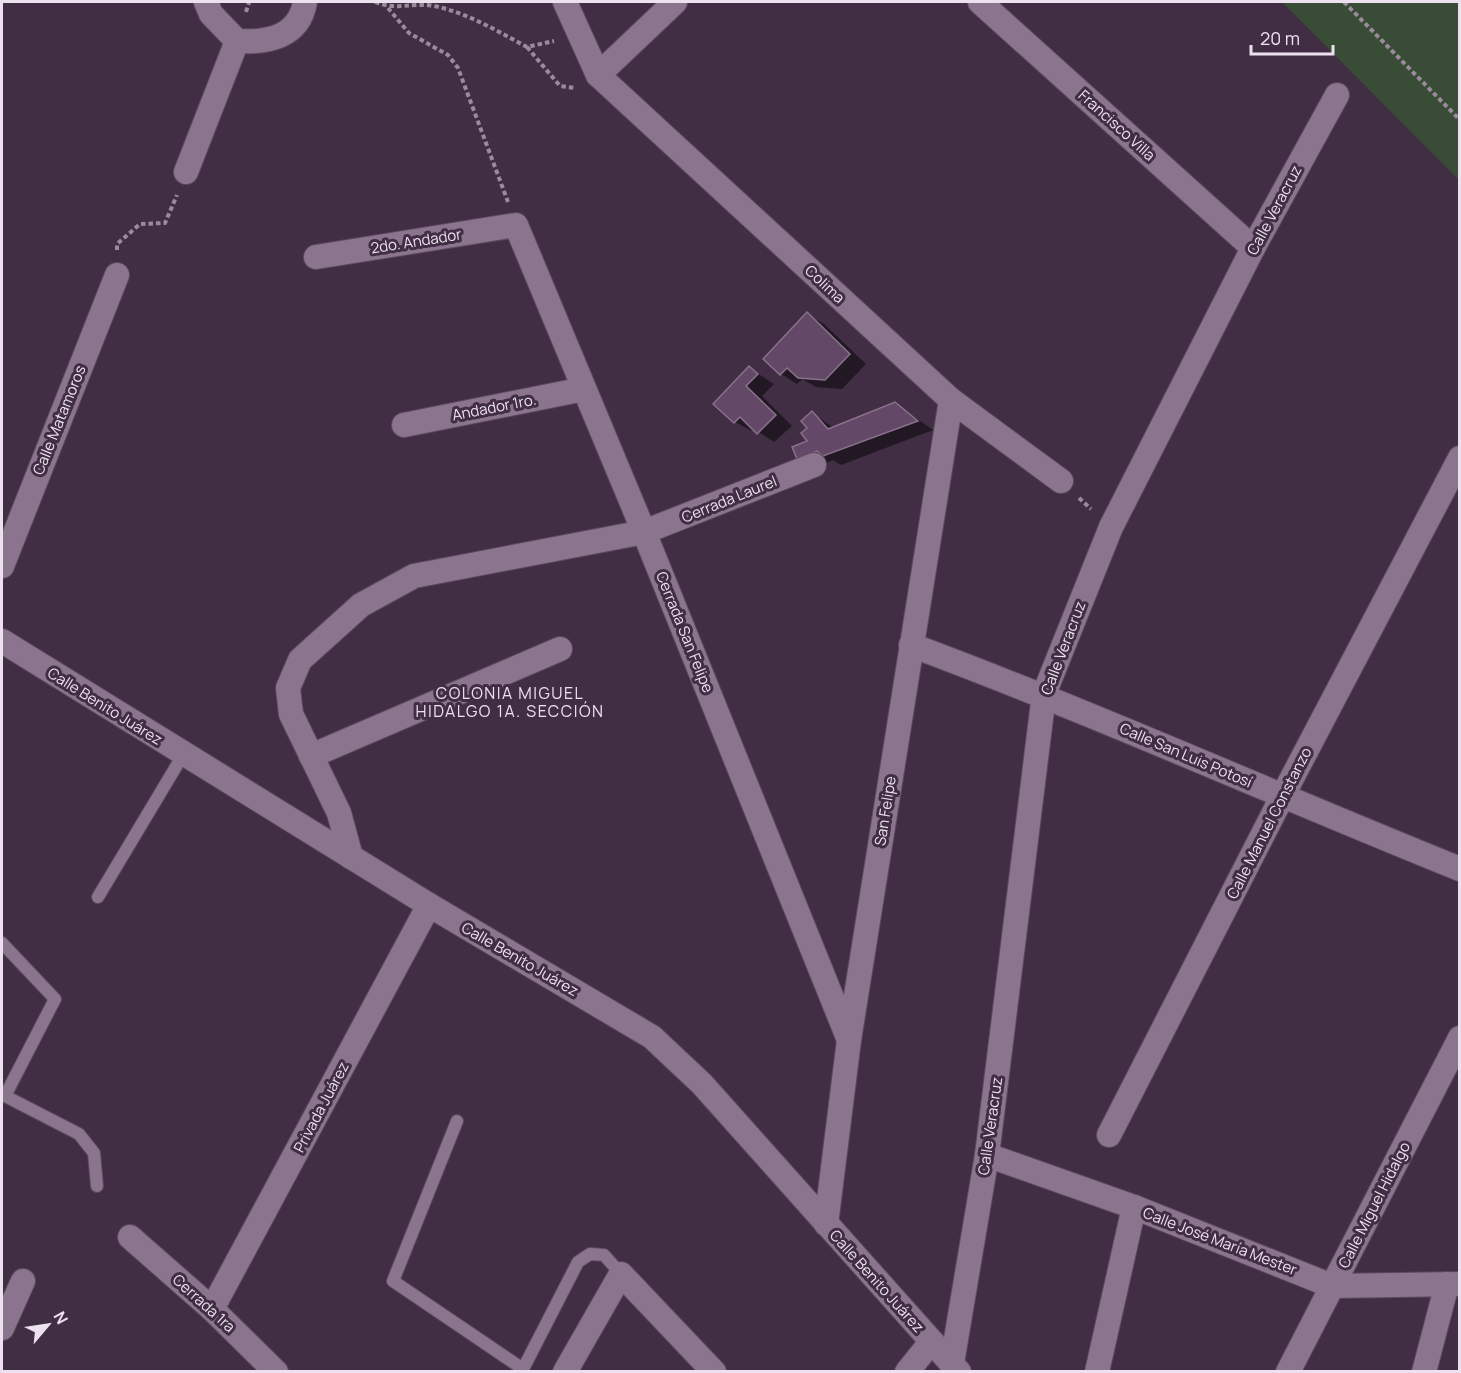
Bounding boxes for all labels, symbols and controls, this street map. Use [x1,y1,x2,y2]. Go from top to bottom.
scale bar [1251,18,1334,56]
text: 20 m [1260,26,1300,50]
street label: Francisco Villa [1074,85,1160,165]
street label: Calle Veracruz [1242,161,1306,259]
street label: 2do. Andador [369,223,463,259]
street label: Colima [800,260,850,308]
street label: Calle Matamoros [27,362,91,478]
street label: Andador 1ro. [450,389,538,425]
street label: Cerrada Laurel [678,470,780,528]
street label: Cerrada San Felipe [651,568,719,696]
street label: Calle Veracruz [1036,598,1091,698]
street label: Calle Benito Juárez [44,662,166,750]
district label: COLONIA MIGUEL HIDALGO 1A. SECCIÓN [415,682,605,722]
street label: Calle San Luis Potosí [1117,718,1256,793]
street label: Calle Manuel Constanzo [1222,743,1316,902]
street label: San Felipe [869,774,901,847]
street label: Calle Benito Juárez [458,917,582,1001]
street label: Privada Juárez [288,1058,354,1156]
street label: Calle Veracruz [973,1076,1007,1176]
street label: Calle Miguel Hidalgo [1333,1138,1415,1272]
street label: Calle José María Mester [1140,1202,1301,1280]
street label: Calle Benito Juárez [825,1225,929,1337]
street label: Cerrada 1ra [168,1269,240,1337]
north arrow [18,1295,78,1355]
text: N [49,1307,74,1328]

